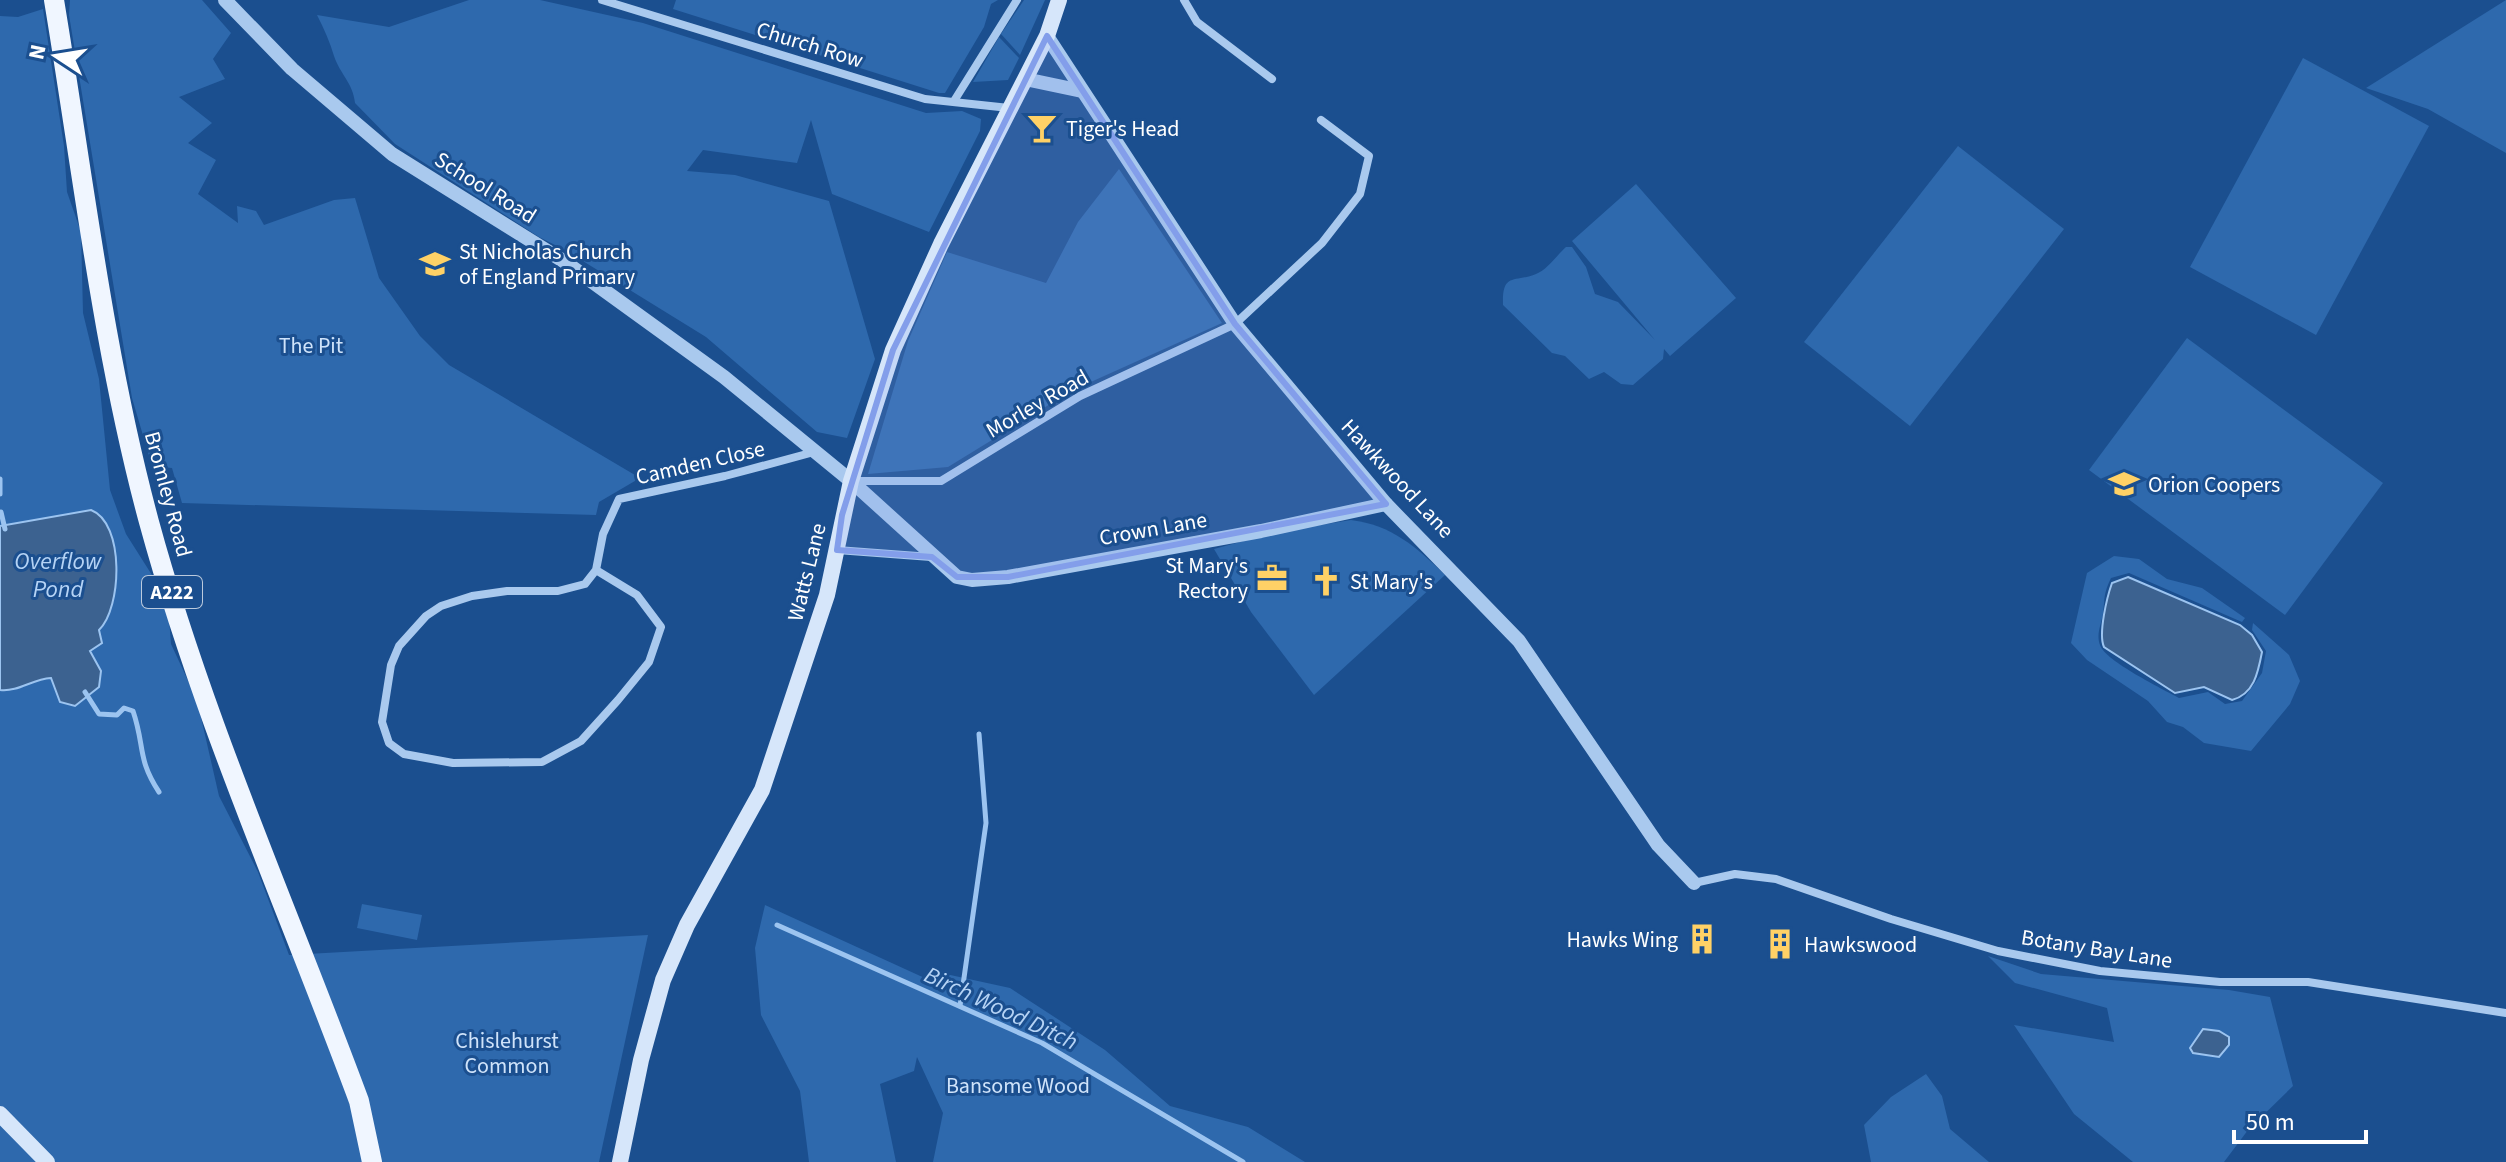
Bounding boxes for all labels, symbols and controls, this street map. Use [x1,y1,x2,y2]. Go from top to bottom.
street label: Church Row [752,14,867,76]
north arrow [16,16,96,96]
text: N [20,42,55,63]
bar icon: Tiger's Head [1025,111,1059,145]
place label: Tiger's Head [1066,113,1179,145]
street label: School Road [428,144,543,232]
place label: St Nicholas Church of England Primary [459,236,636,293]
school or university icon: St Nicholas Church of England Primary [418,247,452,281]
park label: The Pit [279,330,344,362]
street label: Morley Road [980,361,1095,446]
street label: Hawkwood Lane [1333,412,1461,546]
street label: Bromley Road [136,428,200,561]
street label: Camden Close [633,433,768,493]
school or university icon: Orion Coopers [2107,467,2141,501]
place label: Orion Coopers [2148,469,2280,501]
street label: Crown Lane [1097,504,1210,554]
street label: Watts Lane [779,520,835,625]
water label: Overflow Pond [14,544,103,607]
place label: St Mary's Rectory [1165,550,1249,607]
office icon: St Mary's Rectory [1255,561,1289,595]
church icon: St Mary's [1309,564,1343,598]
place label: St Mary's [1350,566,1433,598]
road number: A222 [142,576,202,608]
street label: Botany Bay Lane [2019,921,2175,977]
building icon: Hawks Wing [1685,922,1719,956]
place label: Hawks Wing [1566,924,1678,956]
building icon: Hawkswood [1763,927,1797,961]
place label: Hawkswood [1804,929,1917,961]
water label: Birch Wood Ditch [918,958,1083,1059]
park label: Chislehurst Common [455,1025,559,1082]
park label: Bansome Wood [946,1070,1090,1102]
scale bar [2234,1094,2366,1144]
text: 50 m [2246,1105,2295,1140]

